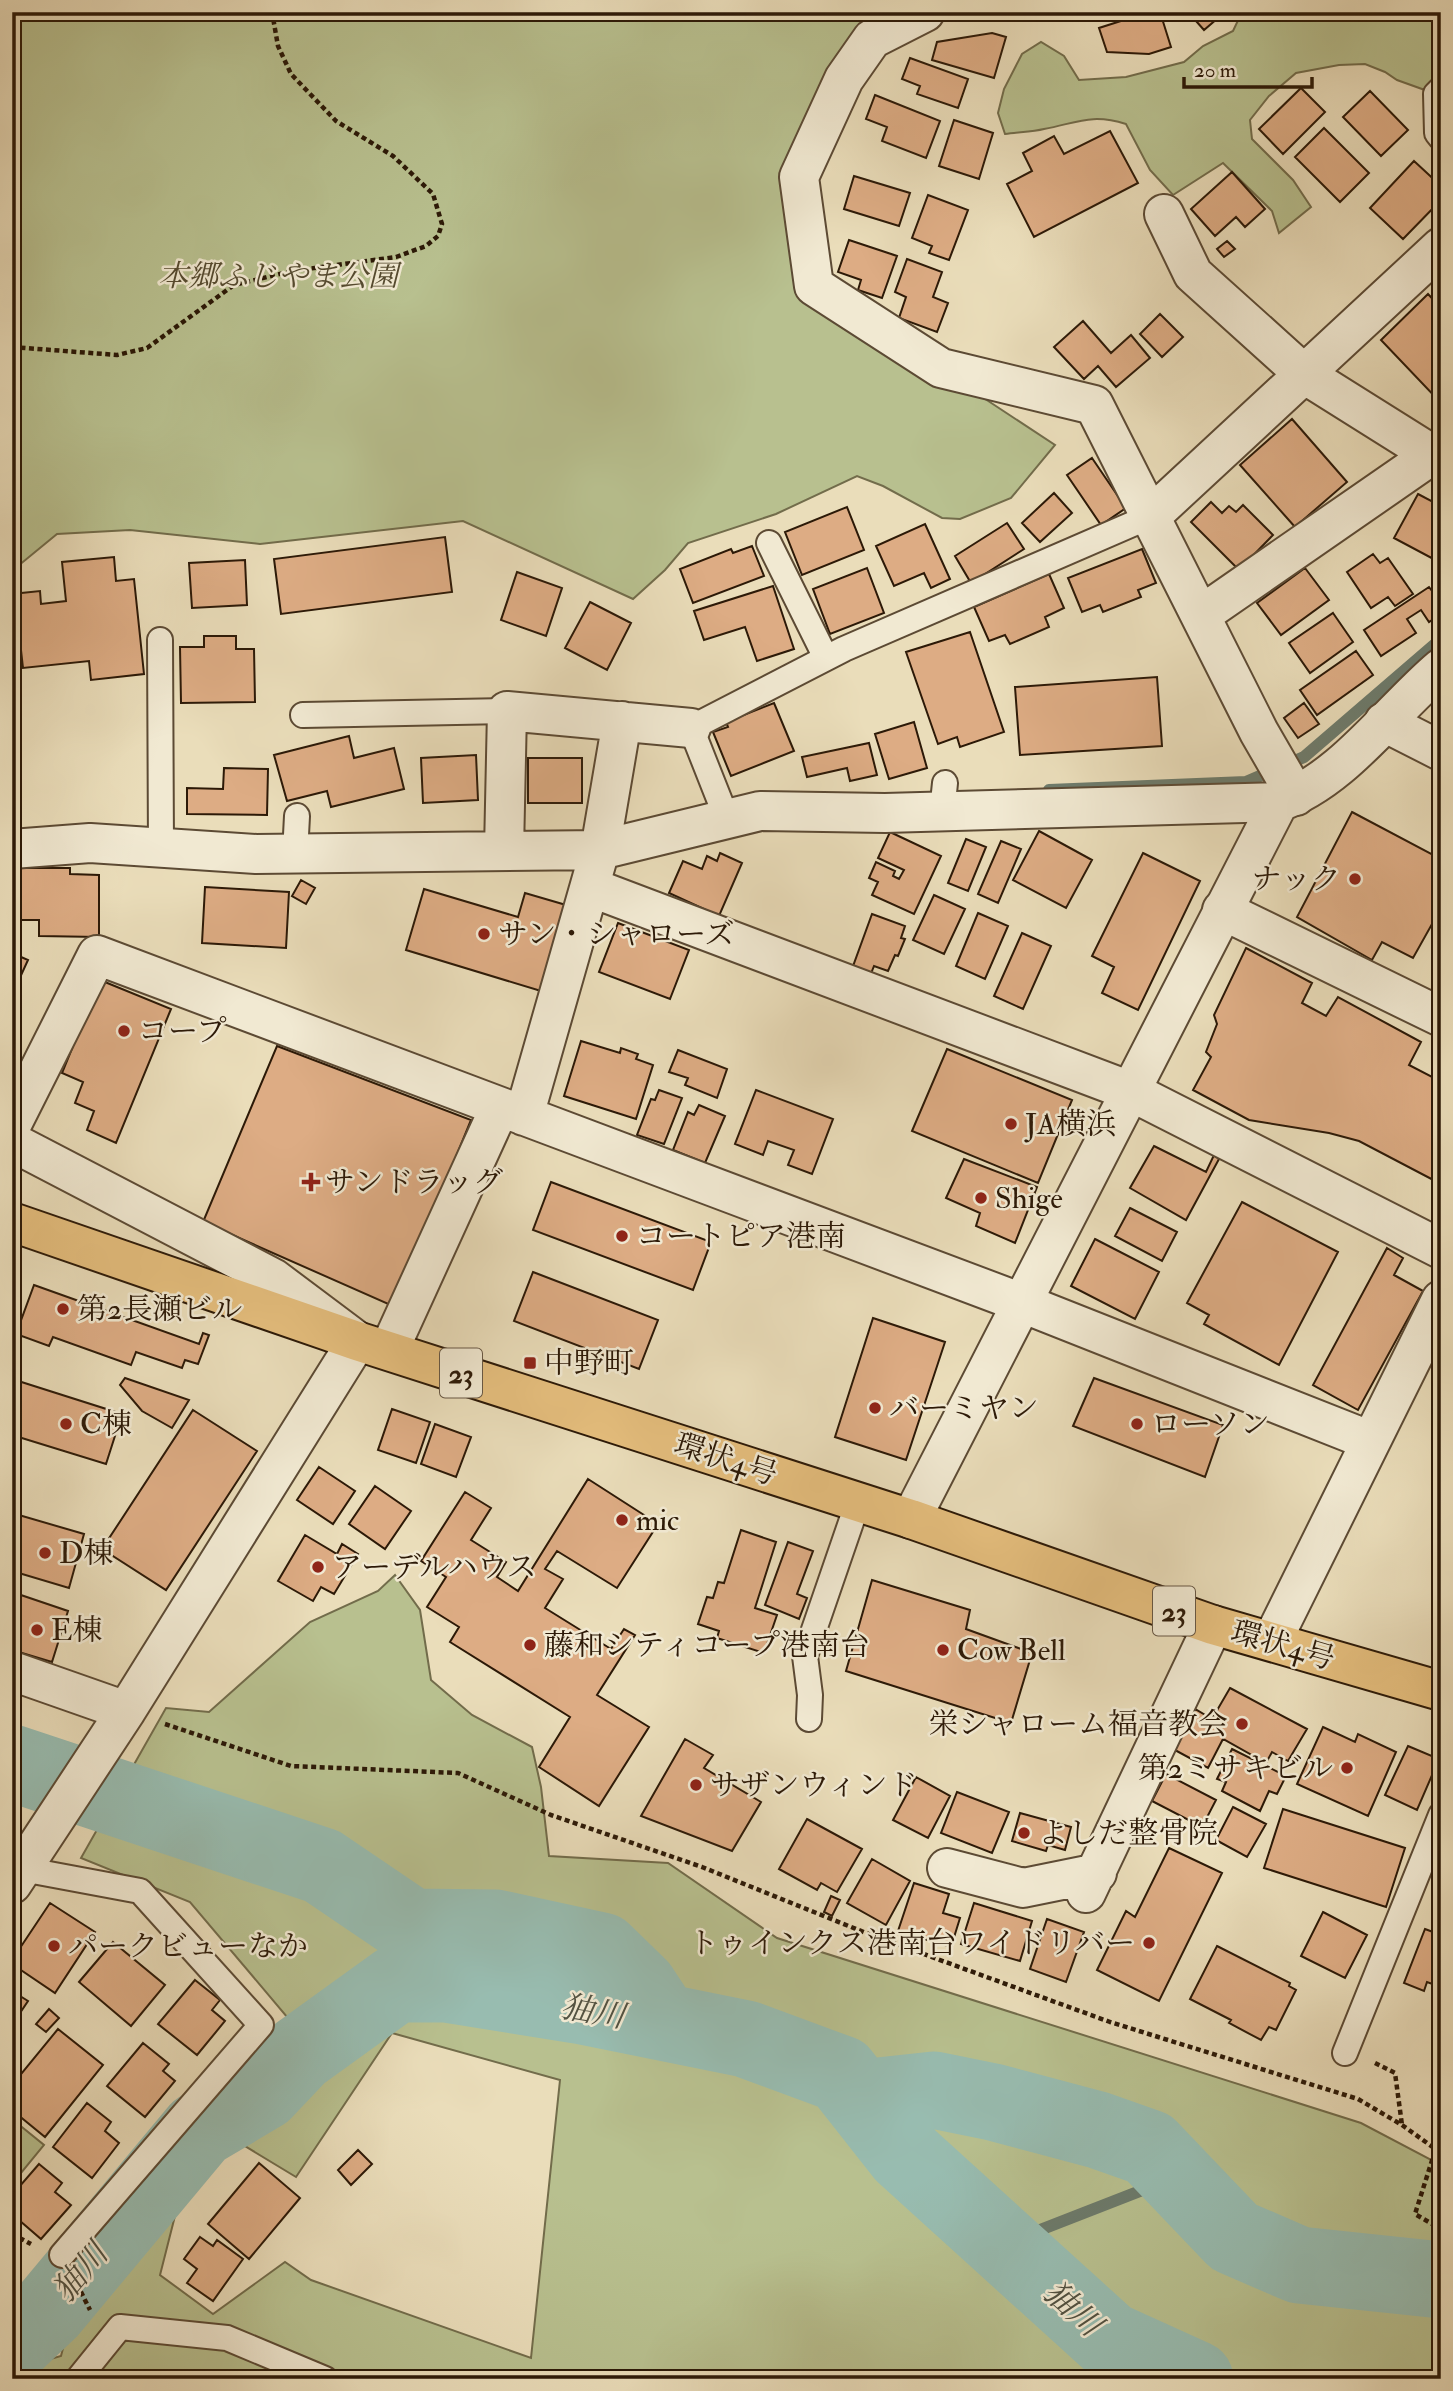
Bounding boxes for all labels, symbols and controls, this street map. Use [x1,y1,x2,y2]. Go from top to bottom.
scale bar [1184,46,1311,90]
text: 20 m [1194,57,1236,84]
park label: 本郷ふじやま公園 [158,258,403,295]
place label: ナック [1252,861,1341,898]
marker: ナック [1347,871,1363,887]
place label: サン・シャローズ [498,916,734,953]
marker: サン・シャローズ [476,926,492,942]
place label: コープ [138,1013,227,1050]
marker: コープ [116,1023,132,1039]
place label: JA横浜 [1024,1106,1116,1143]
marker: JA横浜 [1003,1116,1019,1132]
place label: サンドラッグ [325,1164,503,1201]
marker: サンドラッグ [303,1174,319,1190]
place label: Shige [995,1180,1063,1217]
marker: Shige [973,1190,989,1206]
place label: コートピア港南 [636,1218,846,1255]
marker: コートピア港南 [614,1228,630,1244]
place label: 第2長瀬ビル [77,1291,242,1328]
marker: 第2長瀬ビル [55,1301,71,1317]
place label: 中野町 [544,1345,634,1382]
road number: 23 [440,1348,482,1398]
marker: 中野町 [522,1355,538,1371]
place label: バーミヤン [889,1390,1039,1427]
marker: バーミヤン [867,1400,883,1416]
place label: C棟 [80,1406,132,1443]
place label: ローソン [1151,1406,1270,1443]
marker: C棟 [58,1416,74,1432]
marker: ローソン [1129,1416,1145,1432]
street label: 環状4号 [670,1425,782,1493]
place label: mic [636,1502,679,1539]
marker: mic [614,1512,630,1528]
place label: D棟 [59,1535,113,1572]
marker: D棟 [37,1545,53,1561]
place label: アーデルハウス [332,1549,537,1586]
marker: アーデルハウス [310,1559,326,1575]
road number: 23 [1153,1586,1195,1636]
place label: E棟 [51,1612,103,1649]
street label: 環状4号 [1227,1613,1339,1678]
marker: E棟 [29,1622,45,1638]
place label: 藤和シティコープ港南台 [544,1627,870,1664]
place label: Cow Bell [957,1632,1066,1669]
marker: 藤和シティコープ港南台 [522,1637,538,1653]
marker: Cow Bell [935,1642,951,1658]
place label: 栄シャローム福音教会 [929,1706,1228,1743]
marker: 栄シャローム福音教会 [1234,1716,1250,1732]
place label: 第2ミサキビル [1138,1750,1333,1787]
marker: 第2ミサキビル [1339,1760,1355,1776]
place label: サザンウィンド [710,1767,918,1804]
marker: サザンウィンド [688,1777,704,1793]
place label: よしだ整骨院 [1038,1815,1218,1852]
marker: よしだ整骨院 [1016,1825,1032,1841]
place label: トゥインクス港南台ワイドリバー [688,1925,1135,1962]
place label: パークビューなか [68,1928,308,1965]
marker: トゥインクス港南台ワイドリバー [1141,1935,1157,1951]
marker: パークビューなか [46,1938,62,1954]
water label: 㹨川 [558,1987,631,2038]
water label: 㹨川 [45,2233,119,2310]
water label: 㹨川 [1035,2272,1112,2347]

